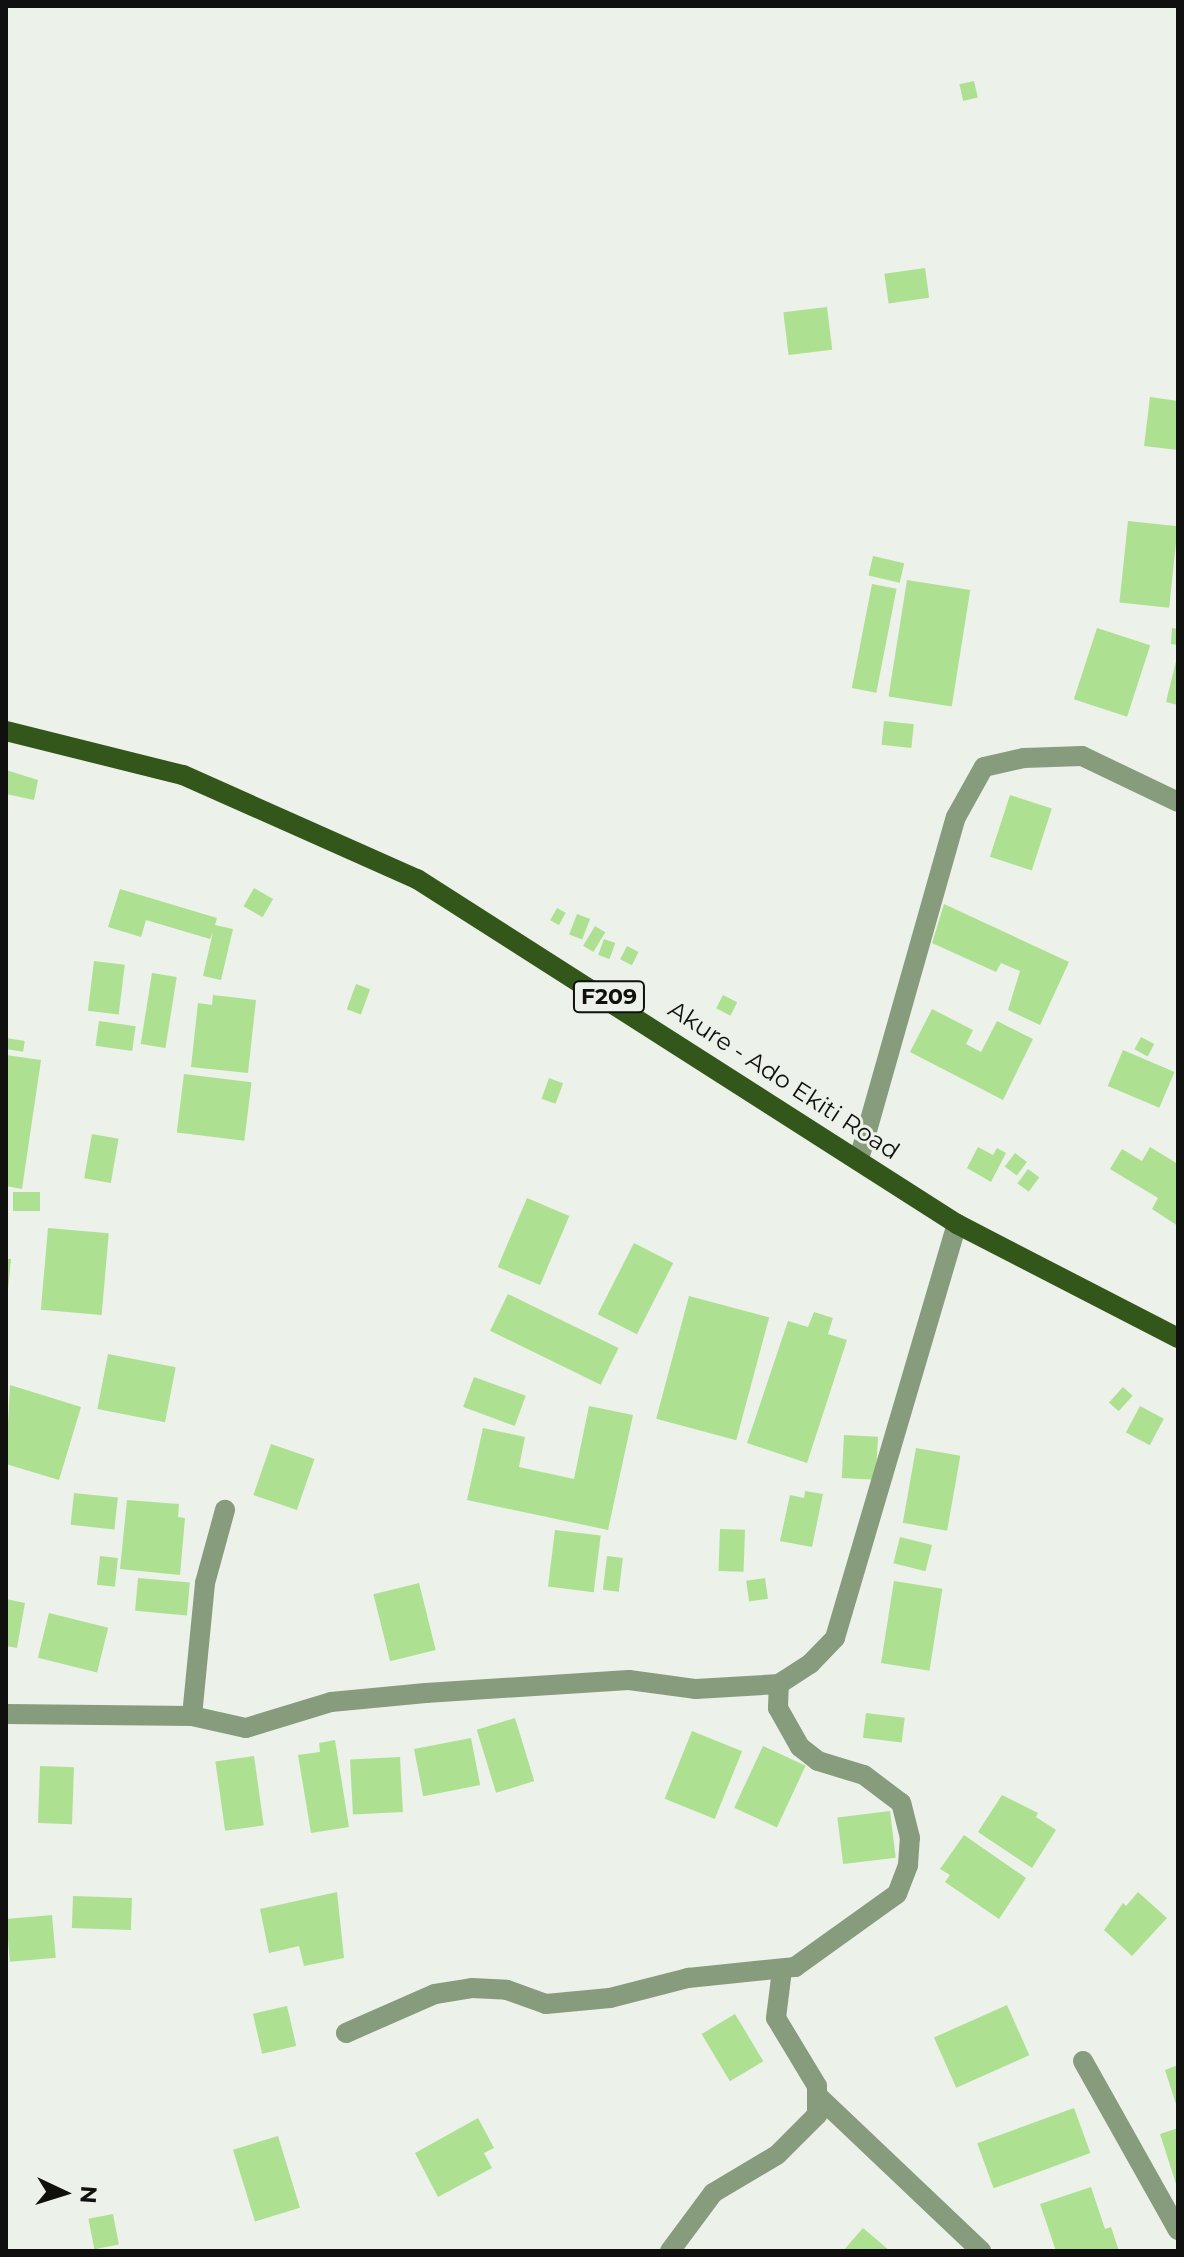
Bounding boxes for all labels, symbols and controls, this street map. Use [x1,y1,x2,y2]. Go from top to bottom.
road number: F209 [571,979,647,1015]
street label: Akure - Ado Ekiti Road [663,995,905,1165]
north arrow [24,2153,104,2233]
text: N [74,2185,103,2205]

